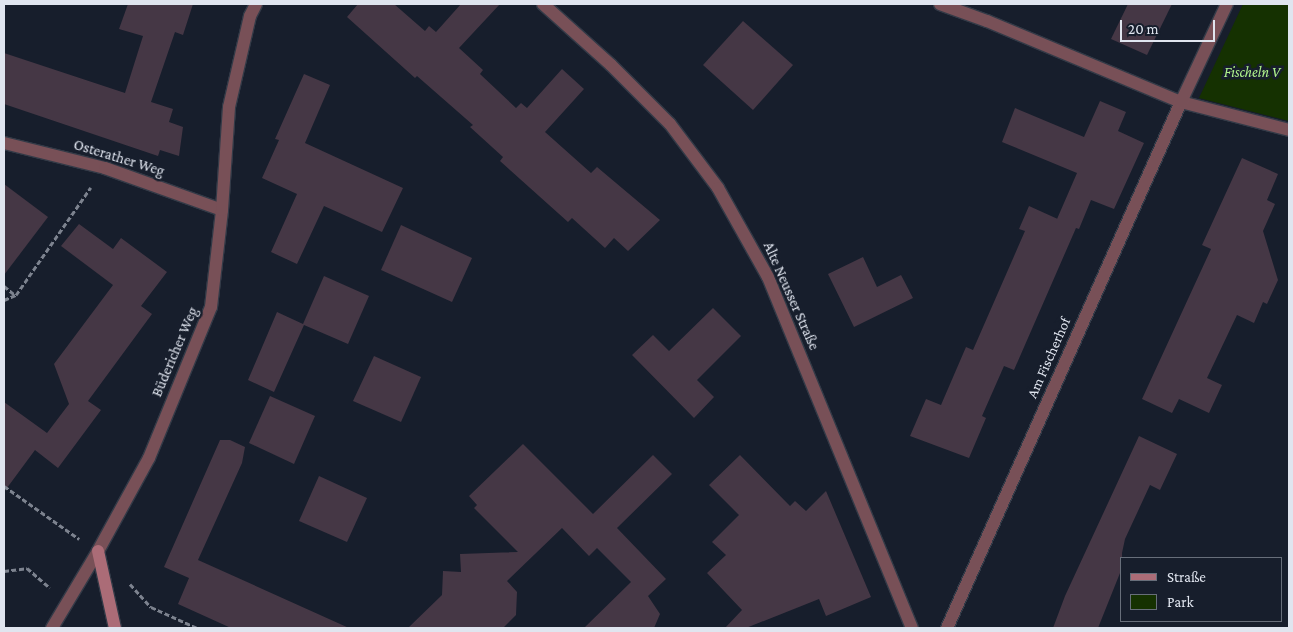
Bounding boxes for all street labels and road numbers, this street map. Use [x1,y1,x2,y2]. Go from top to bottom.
street label: Osterather Weg [71,136,167,180]
street label: Alte Neusser Straße [759,239,823,353]
street label: Büdericher Weg [148,304,202,400]
street label: Am Fischerhof [1023,315,1075,401]

